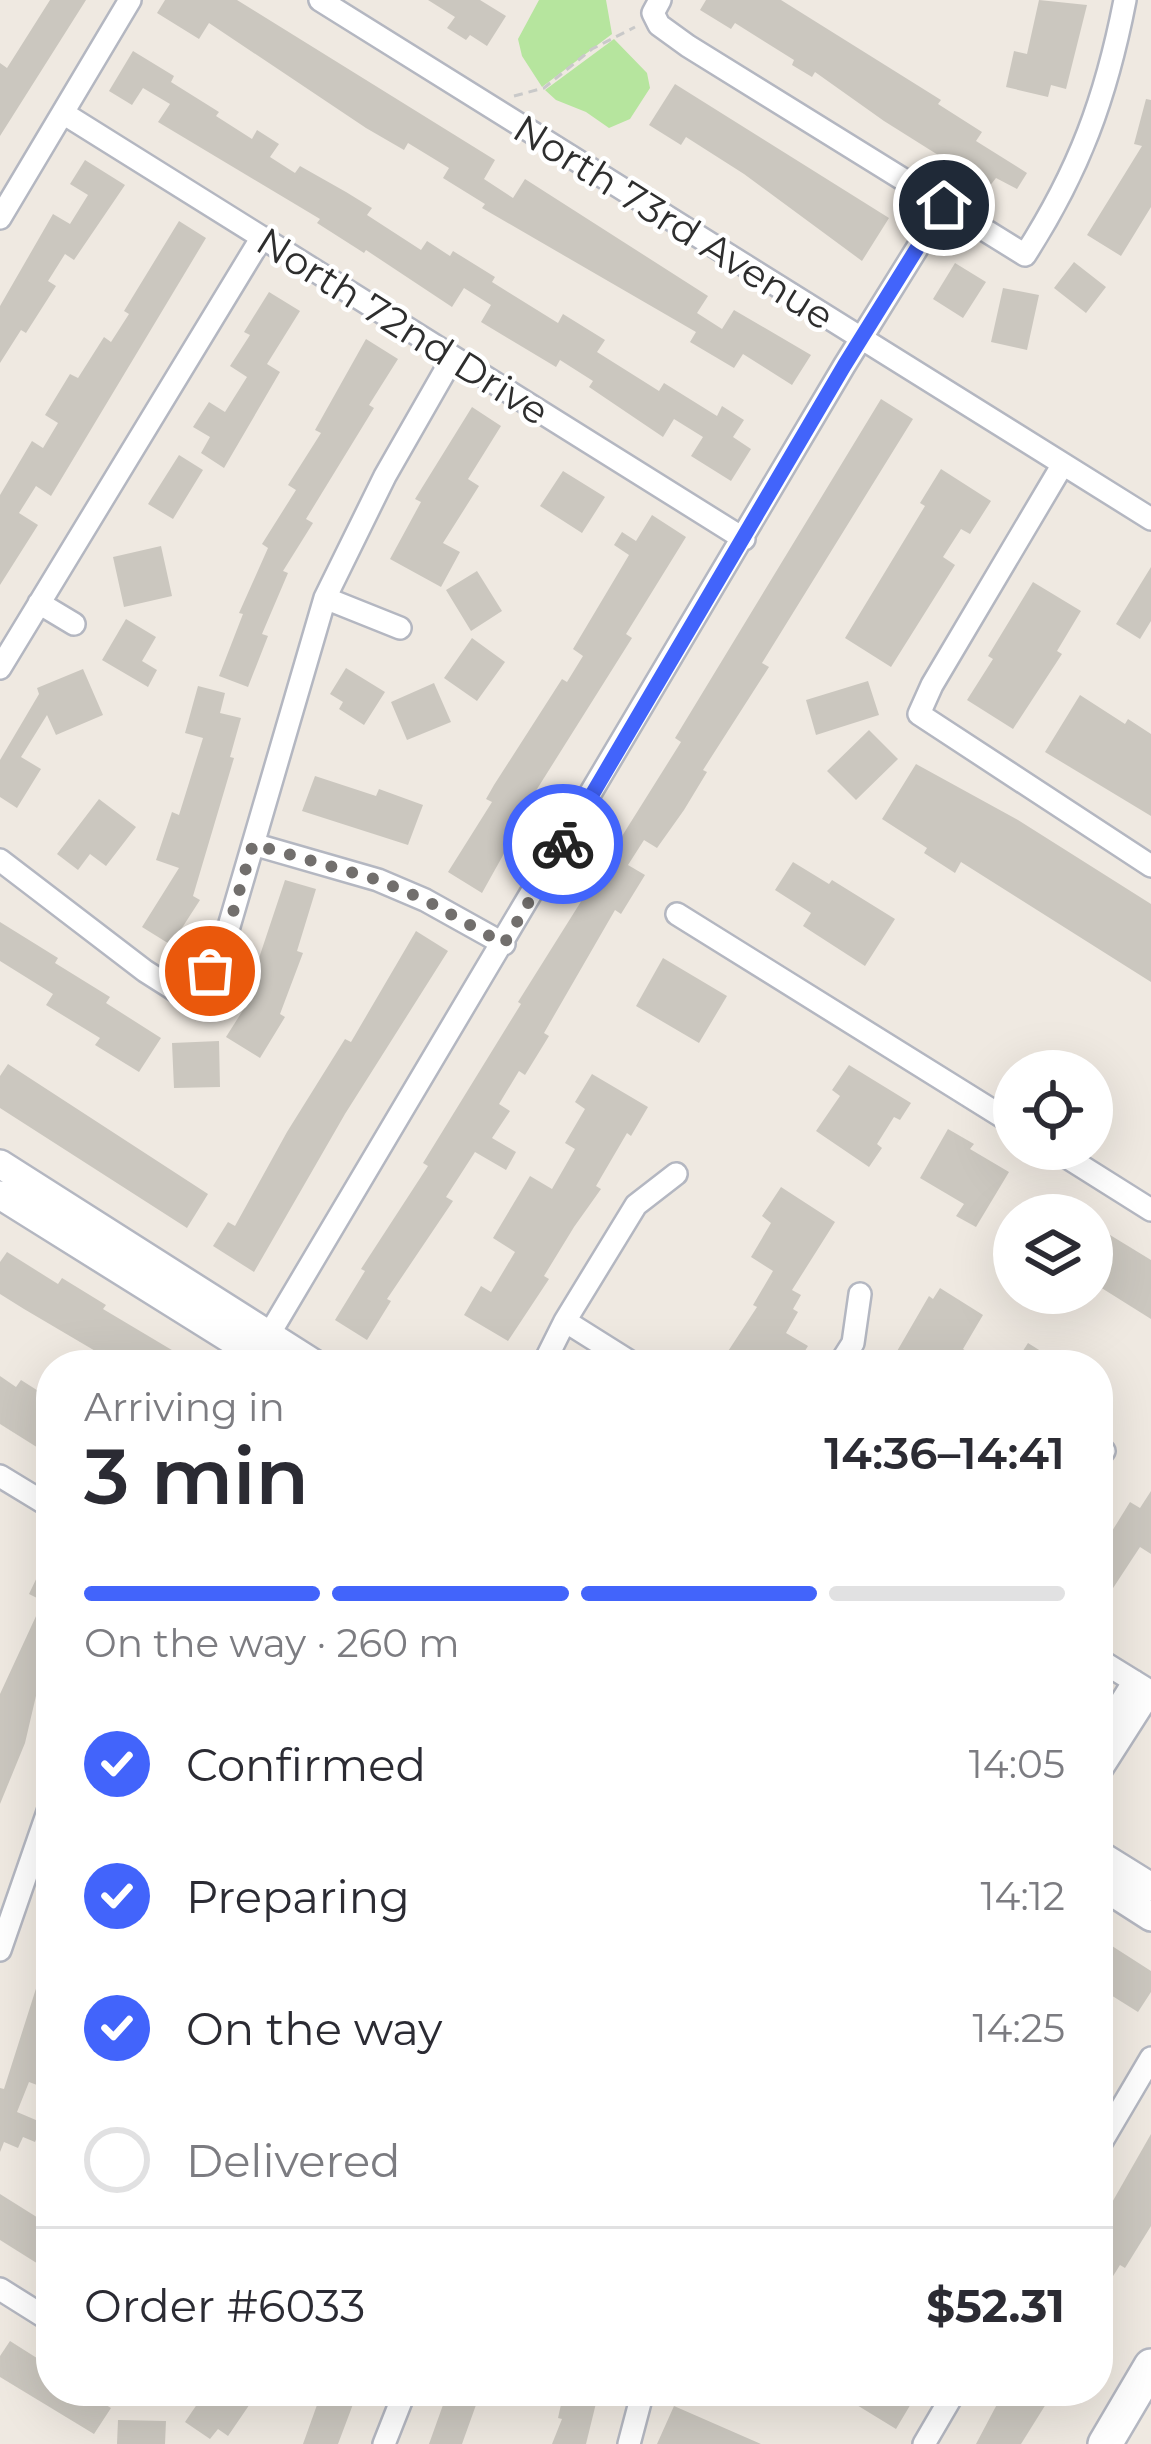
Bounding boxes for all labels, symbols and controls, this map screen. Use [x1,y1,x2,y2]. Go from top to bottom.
street label: North 73rd Avenue [505,104,843,340]
pin [893,154,995,256]
icon: home [911,172,977,238]
street label: North 72nd Drive [248,217,558,435]
courier [503,784,623,904]
icon: bike [530,811,596,877]
pin [159,920,261,1022]
icon: bag [177,938,243,1004]
map controls [993,1050,1113,1314]
button: locate [993,1050,1113,1170]
button: layers [993,1194,1113,1314]
text: Arriving in [84,1383,285,1431]
text: 14:36–14:41 [824,1425,1065,1480]
text: 3 min [84,1428,309,1524]
text: On the way · 260 m [84,1619,460,1667]
icon: check [84,1731,150,1797]
text: Confirmed [186,1737,426,1792]
text: 14:05 [969,1740,1065,1788]
icon: check [84,1863,150,1929]
text: Preparing [186,1869,410,1924]
text: 14:12 [980,1872,1065,1920]
icon: check [84,1995,150,2061]
text: On the way [186,2001,442,2056]
text: 14:25 [972,2004,1065,2052]
text: Delivered [186,2133,401,2188]
text: Order #6033 [84,2278,365,2333]
text: $52.31 [926,2278,1065,2333]

